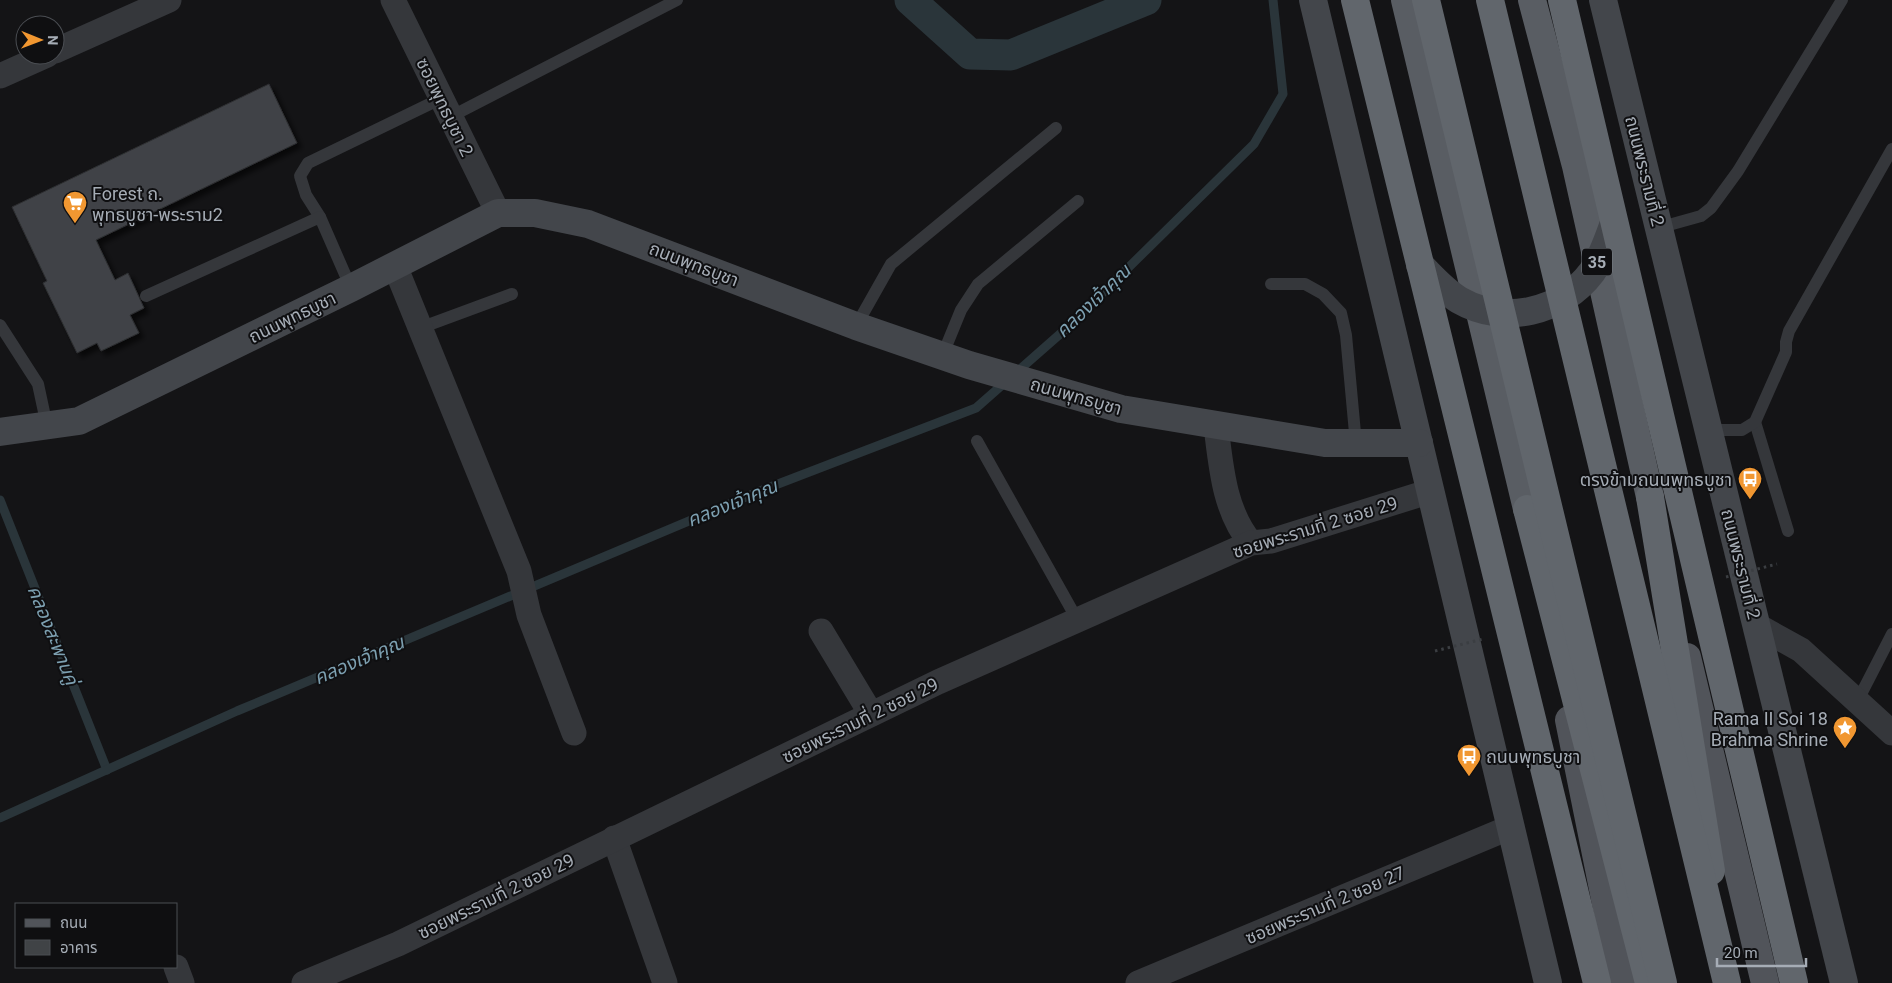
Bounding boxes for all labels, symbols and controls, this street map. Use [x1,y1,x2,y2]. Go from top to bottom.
north arrow [15,15,65,65]
text: N [45,35,61,45]
street label: ซอยพุทธบูชา 2 [410,54,478,161]
street label: ถนนพระรามที่ 2 [1621,113,1671,228]
place label: Forest ถ. พุทธบูชา-พระราม2 [92,183,223,227]
supermarket icon: Forest ถ. พุทธบูชา-พระราม2 [62,190,88,224]
street label: ถนนพุทธบูชา [646,237,742,293]
road number: 35 [1582,248,1612,276]
water label: คลองเจ้าคุณ [1051,258,1137,342]
street label: ถนนพุทธบูชา [245,287,340,349]
street label: ถนนพุทธบูชา [1027,373,1124,421]
bus stop icon: ตรงข้ามถนนพุทธบูชา [1737,466,1763,500]
place label: ตรงข้ามถนนพุทธบูชา [1580,469,1732,492]
water label: คลองเจ้าคุณ [683,474,782,532]
street label: ซอยพระรามที่ 2 ซอย 29 [1229,490,1400,562]
street label: ถนนพระรามที่ 2 [1717,506,1767,621]
water label: คลองสะพานคู่ [22,582,84,691]
water label: คลองเจ้าคุณ [311,630,409,689]
street label: ซอยพระรามที่ 2 ซอย 29 [778,671,942,767]
place label: Rama II Soi 18 Brahma Shrine [1711,708,1828,750]
place icon: Rama II Soi 18 Brahma Shrine [1832,715,1858,749]
bus stop icon: ถนนพุทธบูชา [1456,743,1482,777]
place label: ถนนพุทธบูชา [1486,746,1580,769]
street label: ซอยพระรามที่ 2 ซอย 29 [414,847,578,943]
street label: ซอยพระรามที่ 2 ซอย 27 [1241,860,1408,948]
legend [15,903,178,968]
text: ถนน [60,914,87,932]
scale bar [1717,936,1806,968]
text: อาคาร [60,939,97,957]
text: 20 m [1724,944,1758,962]

